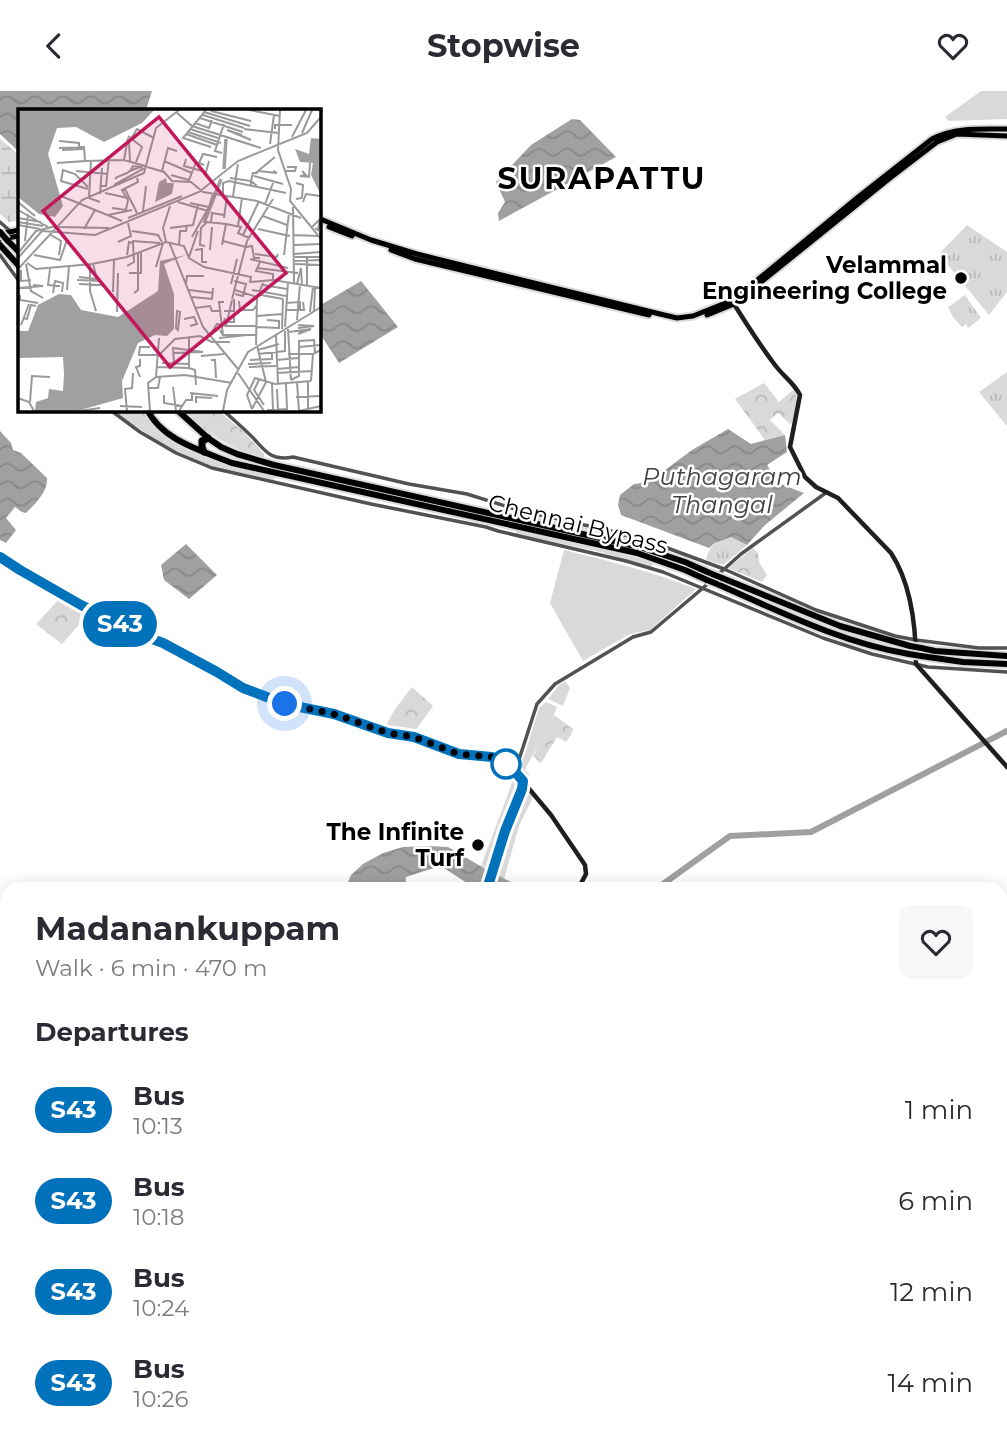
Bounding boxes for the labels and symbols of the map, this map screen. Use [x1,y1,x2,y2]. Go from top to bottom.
inset map [18,109,320,411]
district label: SURAPATTU [498,160,706,197]
place label: Velammal Engineering College [702,251,947,305]
marker: Velammal Engineering College [953,270,969,286]
water label: Puthagaram Thangal [642,462,802,519]
street label: Chennai Bypass [485,488,671,560]
line badge: S43 [80,601,160,647]
your location [267,686,302,721]
unlabelled marker [491,749,521,779]
place label: The Infinite Turf [327,818,465,872]
marker: The Infinite Turf [470,837,486,853]

